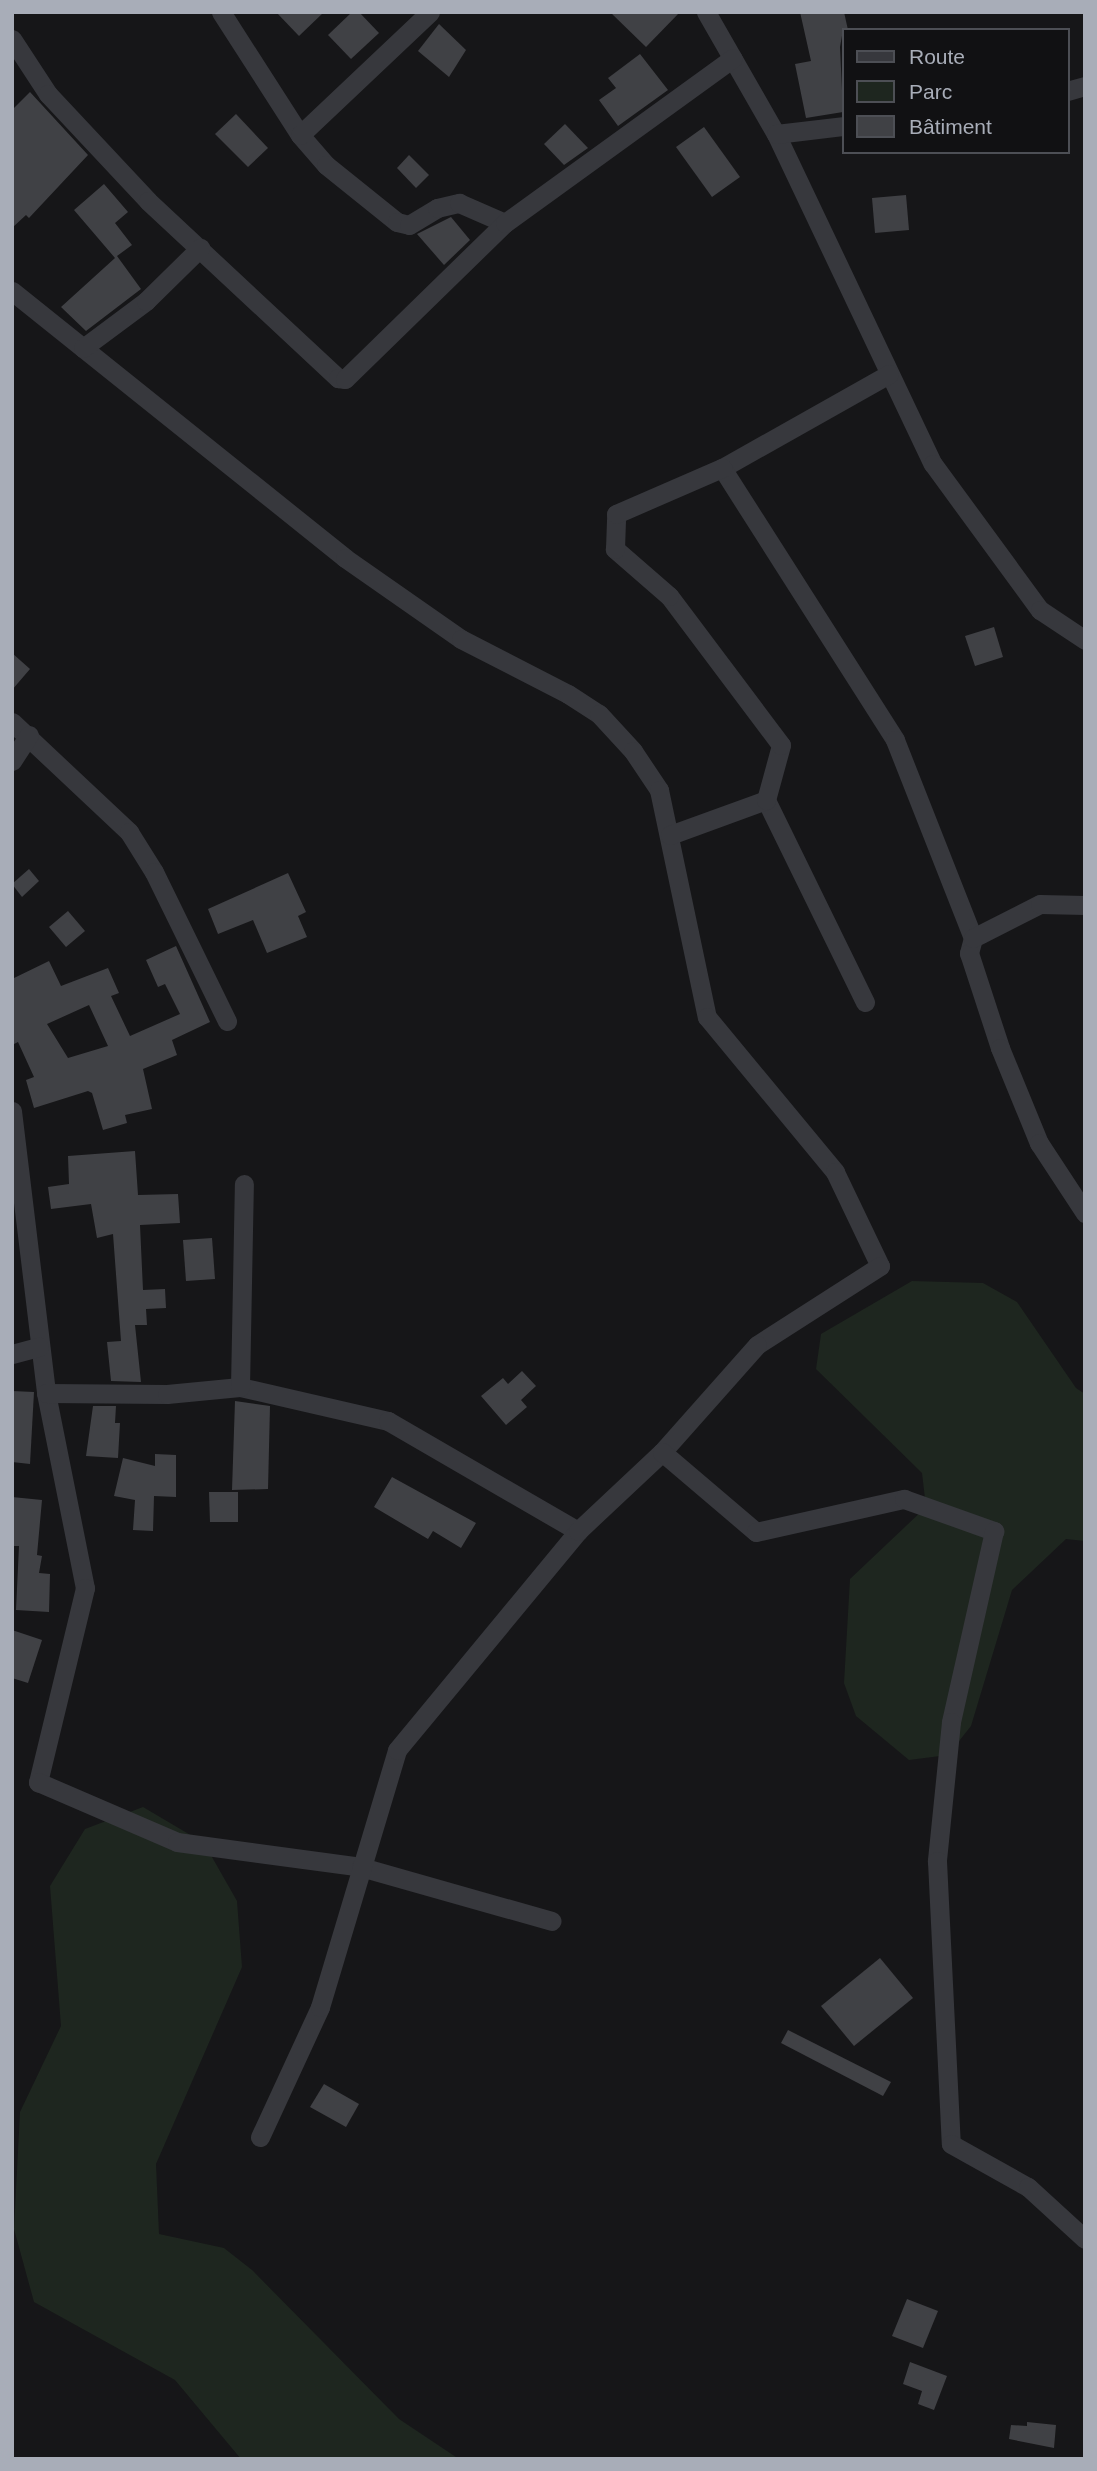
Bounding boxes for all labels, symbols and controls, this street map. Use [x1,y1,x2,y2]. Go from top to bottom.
legend [842,28,1069,154]
text: Route [909,45,965,68]
text: Parc [909,80,952,103]
text: Bâtiment [909,115,992,138]

